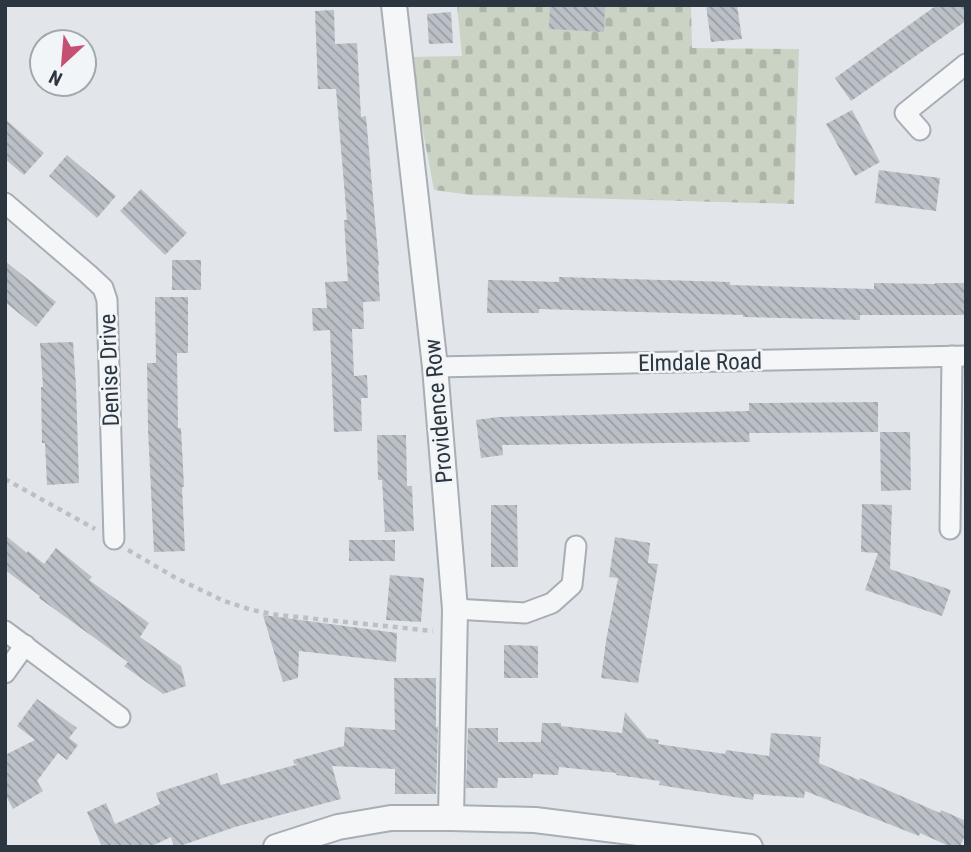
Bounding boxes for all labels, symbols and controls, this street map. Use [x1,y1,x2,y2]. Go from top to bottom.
north arrow [28,28,98,98]
text: N [45,65,66,91]
street label: Denise Drive [94,313,125,427]
street label: Providence Row [419,338,458,484]
street label: Elmdale Road [638,348,762,377]

